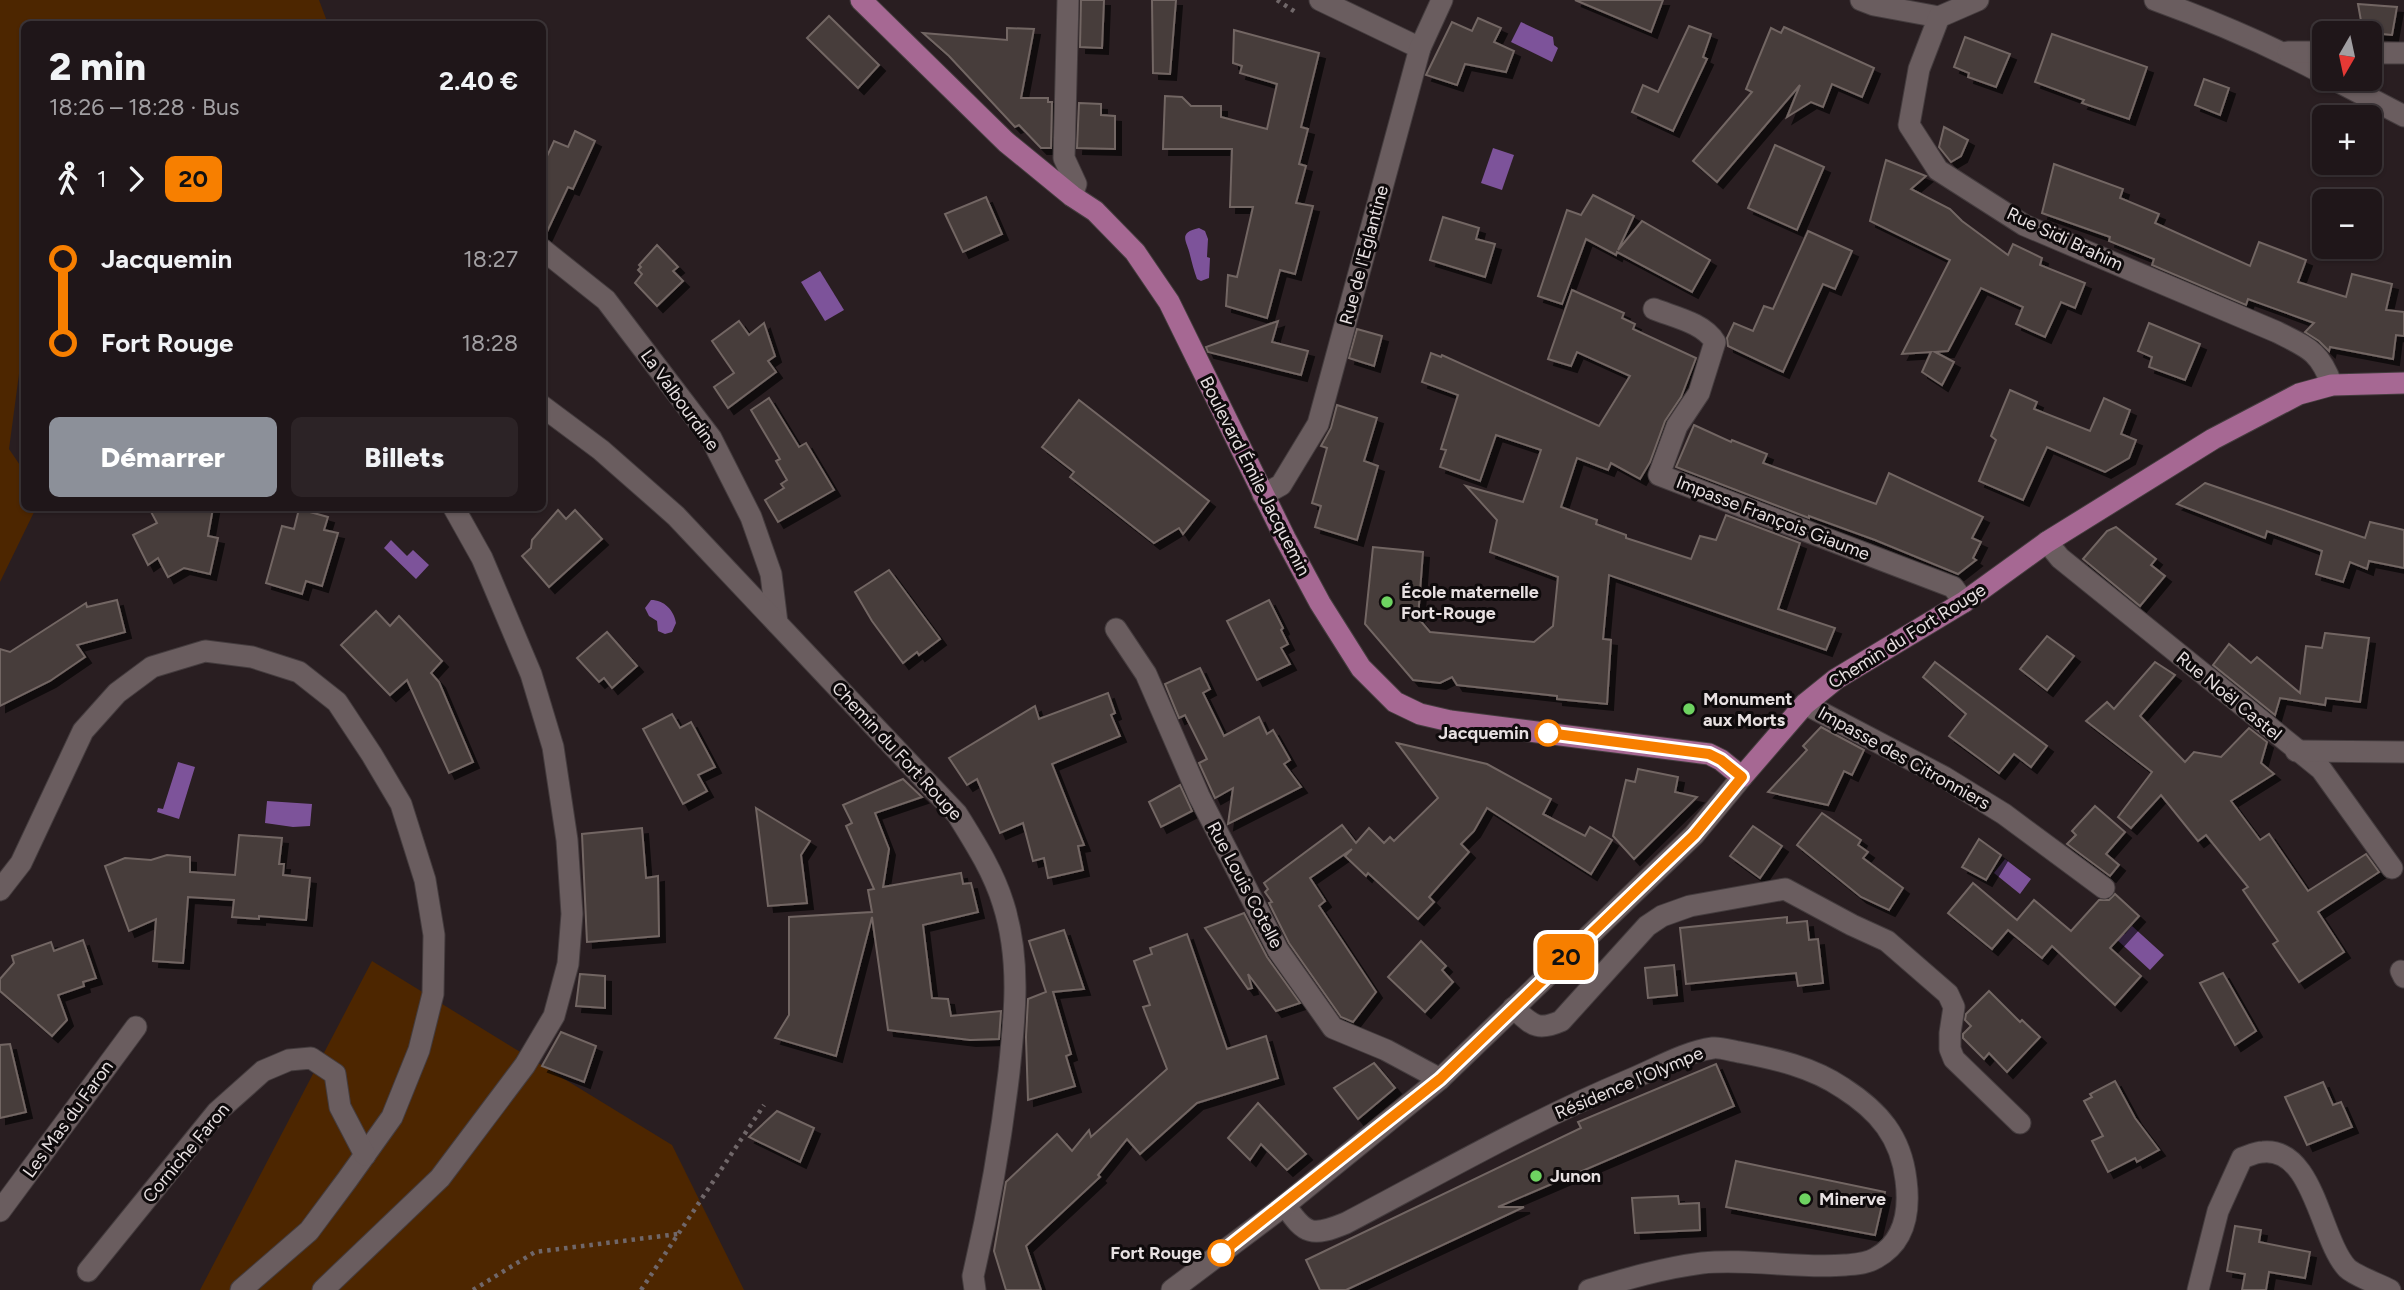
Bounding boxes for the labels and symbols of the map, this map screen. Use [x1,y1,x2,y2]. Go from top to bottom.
north arrow [2312,21,2382,91]
street label: Rue de l'Eglantine [1335,183,1393,327]
street label: Rue Sidi Brahim [2003,202,2127,276]
street label: La Valbourdine [636,345,724,455]
street label: Boulevard Émile Jacquemin [1195,373,1315,579]
street label: Impasse François Giaume [1673,471,1873,565]
street label: Chemin du Fort Rouge [1824,579,1990,693]
place label: École maternelle Fort-Rouge [1401,581,1539,624]
marker: École maternelle Fort-Rouge [1379,594,1395,610]
street label: Rue Noël Castel [2172,647,2286,745]
street label: Chemin du Fort Rouge [827,677,967,825]
place label: Monument aux Morts [1703,688,1792,731]
marker: Monument aux Morts [1681,701,1697,717]
street label: Impasse des Citronniers [1814,702,1994,814]
marker: Jacquemin [1535,720,1561,746]
place label: Jacquemin [1438,722,1529,744]
street label: Rue Louis Cotelle [1202,818,1288,952]
line badge: 20 [1534,934,1598,980]
street label: Résidence l'Olympe [1552,1042,1707,1124]
street label: Les Mas du Faron [18,1056,118,1182]
street label: Corniche Faron [138,1099,234,1207]
place label: Junon [1550,1165,1601,1187]
marker: Junon [1528,1168,1544,1184]
place label: Minerve [1819,1188,1886,1210]
marker: Minerve [1797,1191,1813,1207]
marker: Fort Rouge [1208,1240,1234,1266]
place label: Fort Rouge [1110,1242,1202,1264]

